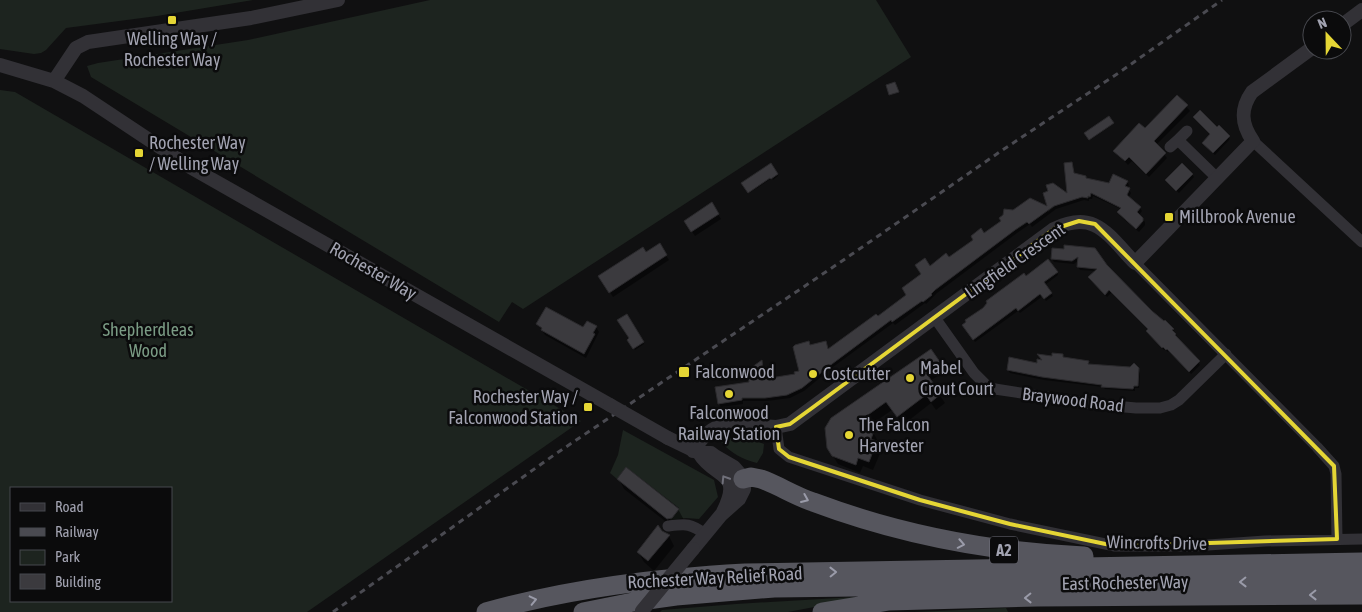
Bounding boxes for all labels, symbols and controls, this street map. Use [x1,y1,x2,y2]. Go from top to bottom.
north arrow [1302,10,1352,60]
marker: Welling Way / Rochester Way [166,14,178,26]
text: N [1315,14,1329,32]
place label: Welling Way / Rochester Way [124,28,220,70]
place label: Rochester Way / Welling Way [149,132,246,174]
marker: Rochester Way / Welling Way [133,147,145,159]
place label: Millbrook Avenue [1179,206,1296,227]
marker: Millbrook Avenue [1163,211,1175,223]
street label: Lingfield Crescent [961,218,1069,303]
street label: Rochester Way [326,237,420,304]
park label: Shepherdleas Wood [102,319,194,361]
place label: Mabel Crout Court [920,357,994,399]
place label: Falconwood [695,361,775,382]
place label: Costcutter [823,363,891,384]
marker: Falconwood [677,365,691,379]
marker: Costcutter [807,368,819,380]
marker: Mabel Crout Court [904,372,916,384]
street label: Braywood Road [1021,383,1125,416]
place label: Rochester Way / Falconwood Station [448,386,578,428]
marker: Falconwood Railway Station [723,388,735,400]
marker: Rochester Way / Falconwood Station [582,401,594,413]
place label: Falconwood Railway Station [678,402,780,444]
place label: The Falcon Harvester [859,414,930,456]
marker: The Falcon Harvester [843,429,855,441]
one-way arrow [722,476,732,485]
legend [10,487,172,602]
one-way arrow [800,493,809,503]
text: Road [55,498,84,515]
text: Railway [55,523,99,540]
street label: Wincrofts Drive [1107,531,1207,554]
road number: A2 [990,536,1018,564]
one-way arrow [956,538,965,548]
text: Park [55,548,80,565]
street label: Rochester Way Relief Road [627,562,803,593]
one-way arrow [830,567,838,577]
street label: East Rochester Way [1061,571,1189,594]
text: Building [55,573,101,590]
one-way arrow [1239,577,1247,587]
one-way arrow [1309,590,1317,600]
one-way arrow [1024,592,1032,603]
one-way arrow [528,595,537,606]

